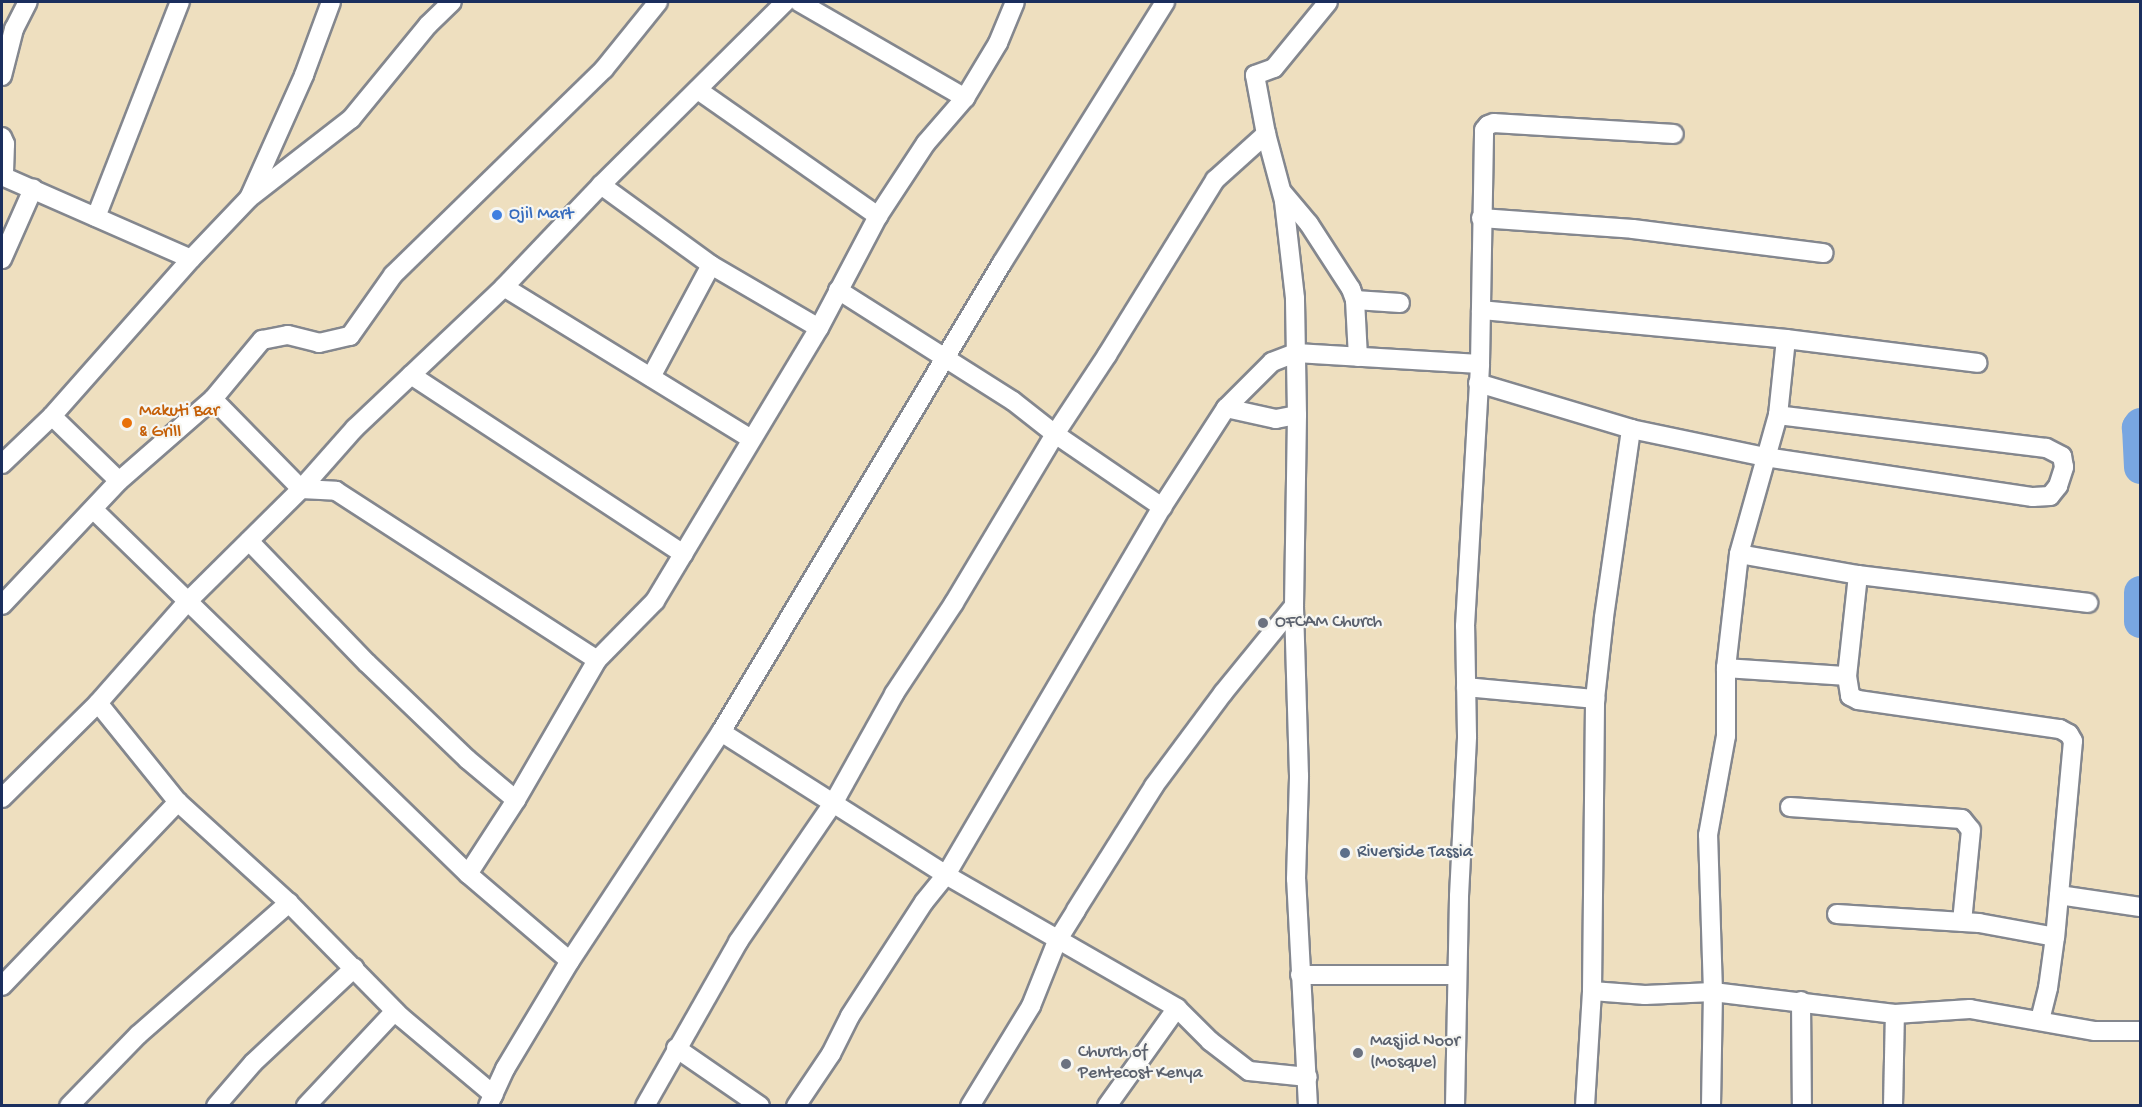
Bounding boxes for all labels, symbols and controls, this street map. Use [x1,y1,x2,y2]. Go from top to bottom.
place label: Ojil Mart [509,204,573,226]
marker: Ojil Mart [490,208,504,222]
place label: Makuti Bar & Grill [139,402,219,444]
marker: Makuti Bar & Grill [120,416,134,430]
place label: OFCAM Church [1275,612,1382,634]
marker: OFCAM Church [1256,616,1270,630]
place label: Riverside Tassia [1357,842,1473,864]
marker: Riverside Tassia [1338,846,1352,860]
place label: Masjid Noor (Mosque) [1370,1032,1460,1074]
place label: Church of Pentecost Kenya [1078,1043,1203,1086]
marker: Masjid Noor (Mosque) [1351,1046,1365,1060]
marker: Church of Pentecost Kenya [1059,1057,1073,1071]

